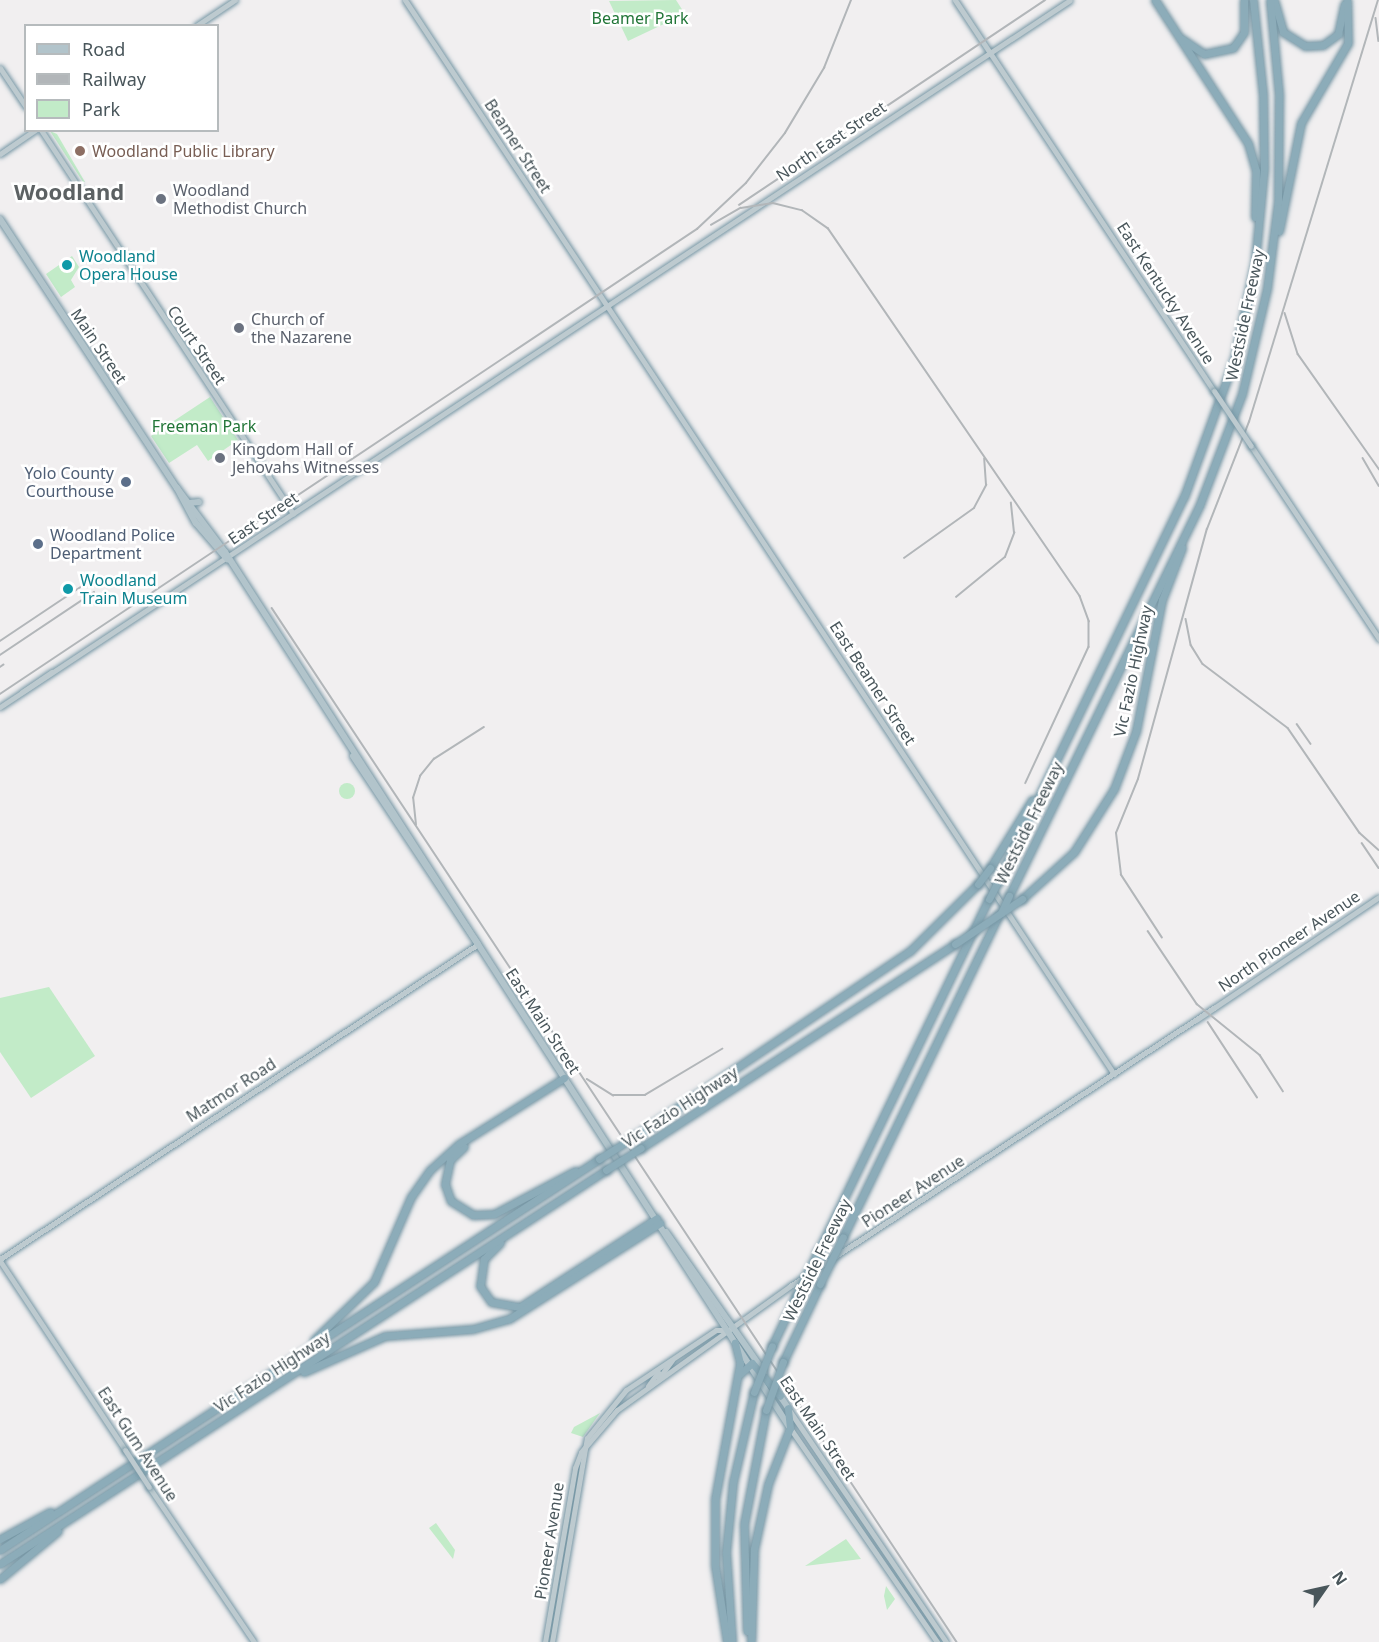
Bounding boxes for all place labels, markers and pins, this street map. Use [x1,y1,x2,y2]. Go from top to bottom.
place label: Woodland Public Library [92,141,275,161]
marker: Woodland Public Library [73,144,87,158]
place label: Woodland Methodist Church [173,180,307,218]
marker: Woodland Methodist Church [154,192,168,206]
place label: Woodland Opera House [79,246,178,284]
marker: Woodland Opera House [60,258,74,272]
place label: Church of the Nazarene [251,309,352,347]
marker: Church of the Nazarene [232,321,246,335]
place label: Kingdom Hall of Jehovahs Witnesses [232,439,379,477]
marker: Kingdom Hall of Jehovahs Witnesses [213,451,227,465]
place label: Yolo County Courthouse [25,463,114,501]
marker: Yolo County Courthouse [119,475,133,489]
place label: Woodland Police Department [50,525,175,563]
marker: Woodland Police Department [31,537,45,551]
place label: Woodland Train Museum [80,570,187,608]
marker: Woodland Train Museum [61,582,75,596]

